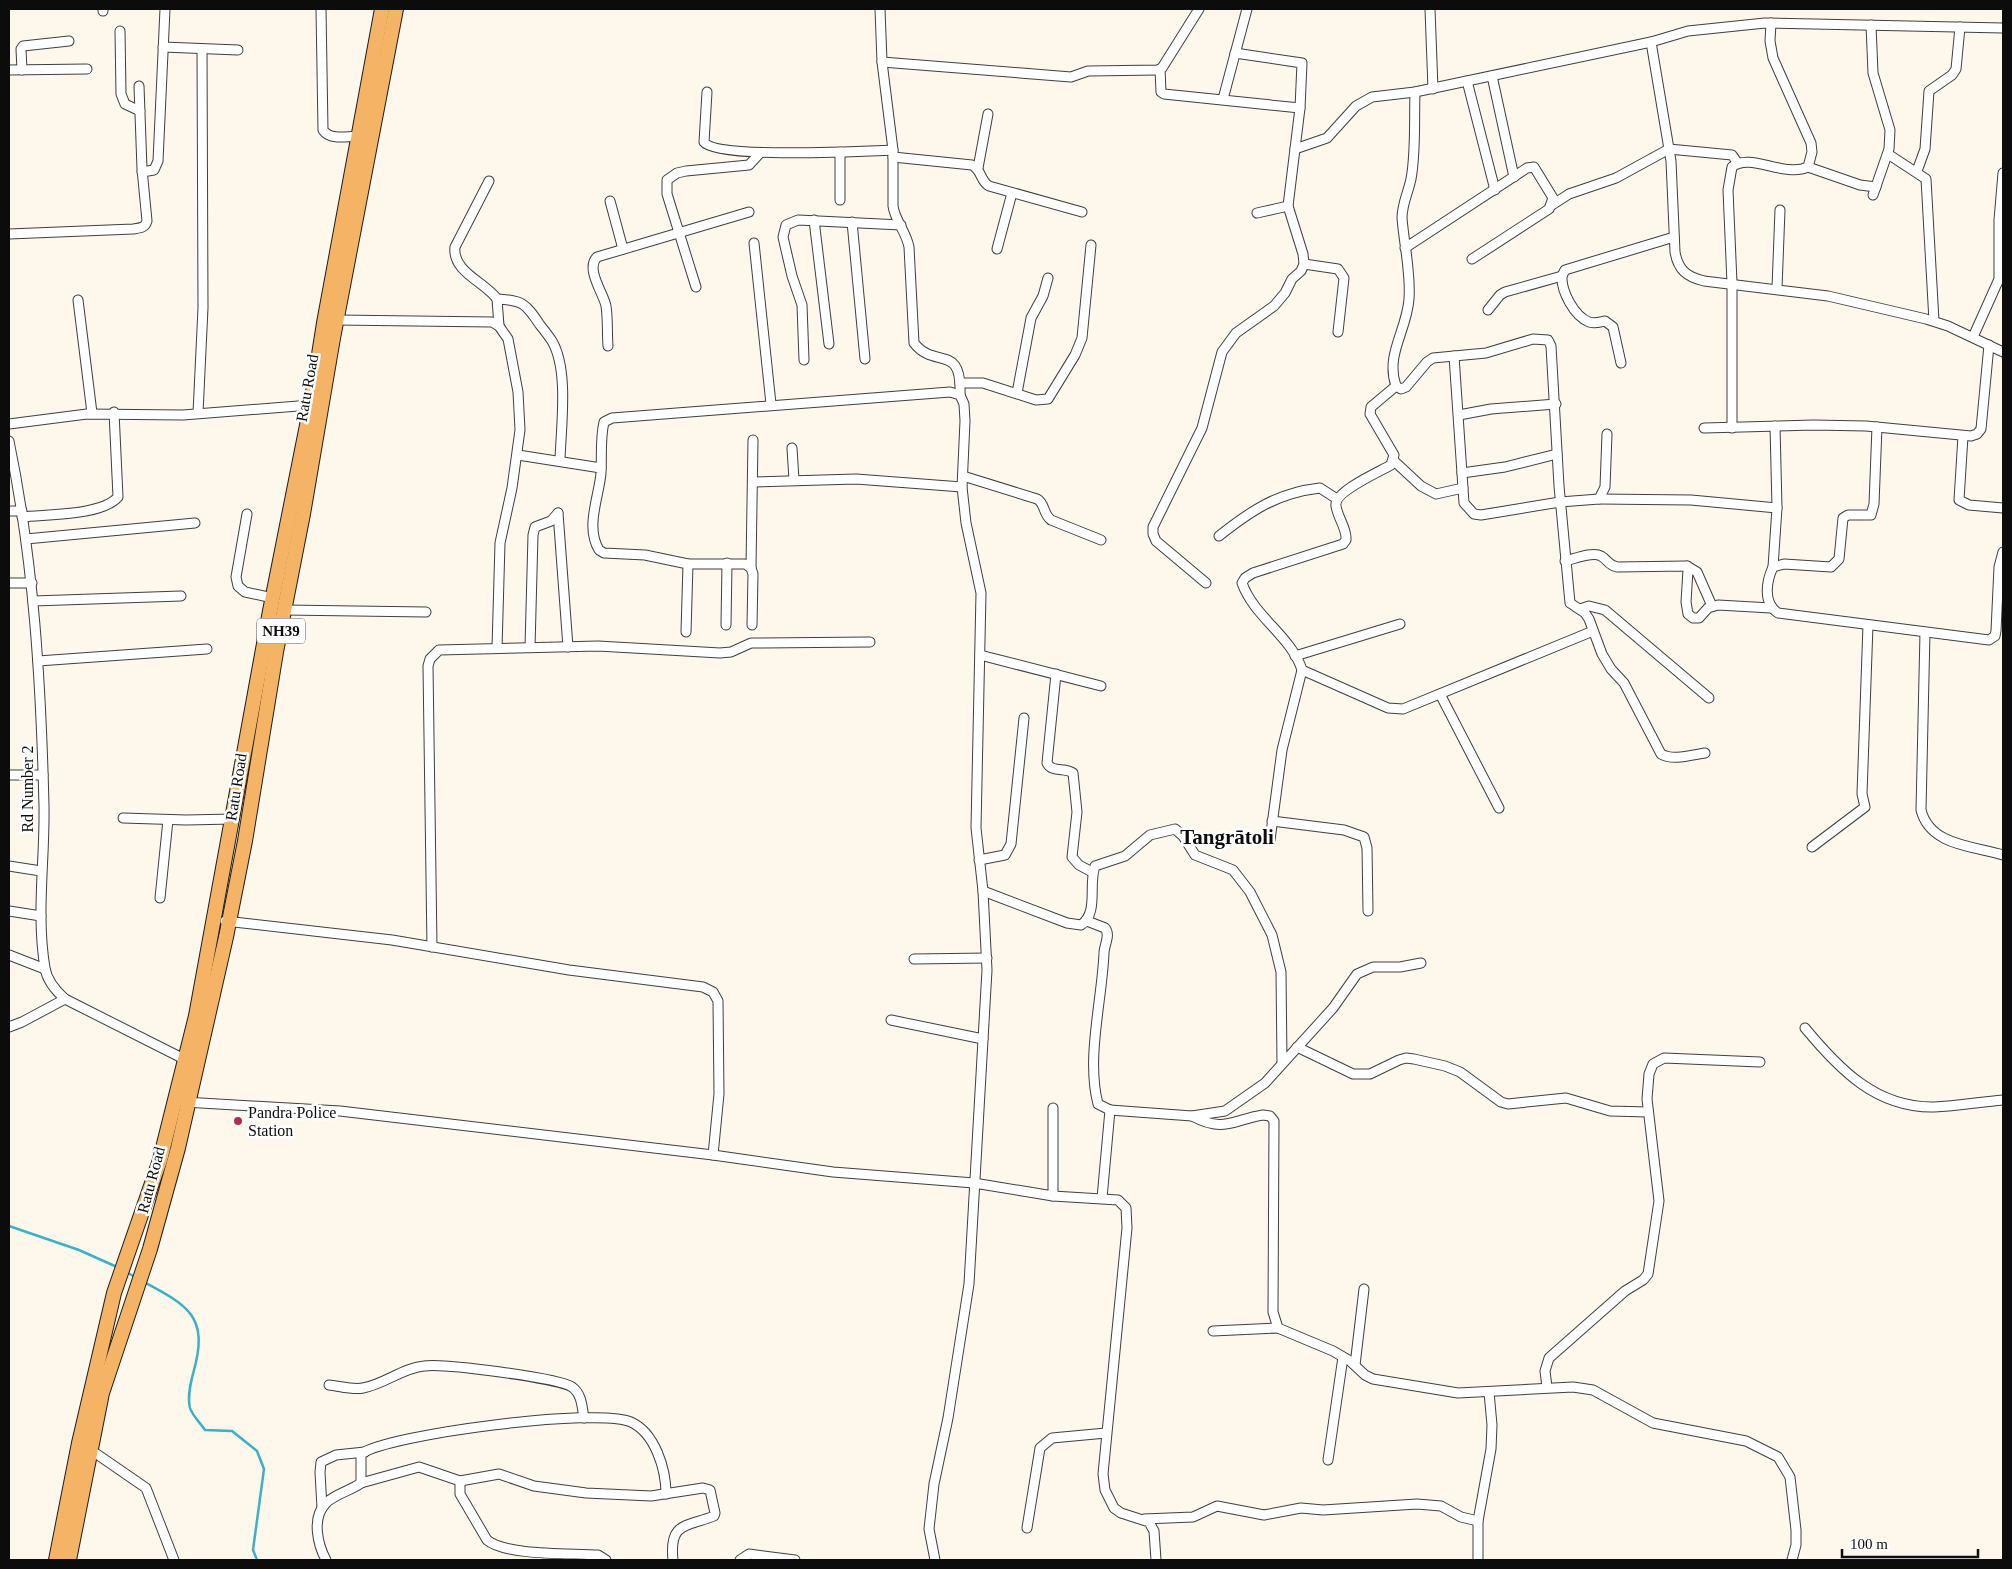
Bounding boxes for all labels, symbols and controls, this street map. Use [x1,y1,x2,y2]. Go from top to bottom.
street label: Ratu Road [293,353,321,423]
road number: NH39 [257,618,305,644]
street label: Rd Number 2 [19,745,36,833]
street label: Ratu Road [222,752,250,822]
district label: Tangrātoli [1180,825,1274,849]
place label: Pandra Police Station [248,1104,336,1139]
marker: Pandra Police Station [232,1115,244,1127]
street label: Ratu Road [134,1145,168,1215]
scale bar [1842,1526,1978,1558]
text: 100 m [1850,1536,1888,1552]

